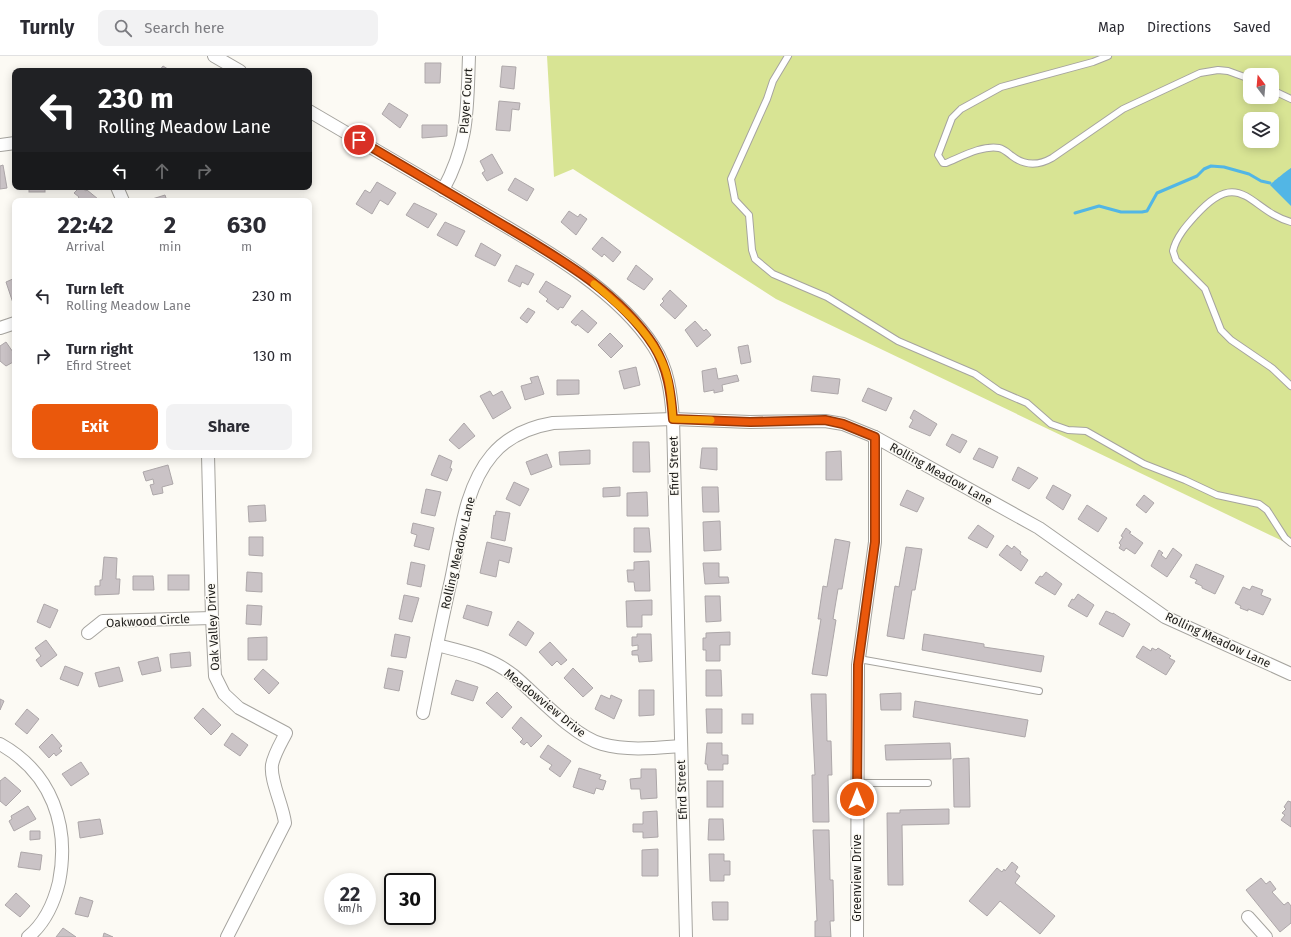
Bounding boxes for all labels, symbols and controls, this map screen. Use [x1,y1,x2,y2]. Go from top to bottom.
search box [98,10,378,46]
text: Turnly [20,16,74,39]
icon: search [112,17,134,39]
text: Search here [144,19,224,37]
text: Map [1098,19,1125,36]
text: Directions [1147,19,1211,36]
text: Saved [1233,19,1271,36]
street label: Player Court [457,67,475,135]
north arrow [1243,68,1279,104]
map controls [1243,68,1279,148]
text: 230 m [98,82,174,115]
icon: left [32,84,84,136]
button: layers [1243,112,1279,148]
text: Rolling Meadow Lane [98,116,271,138]
pin [342,123,376,157]
icon: arrive [348,129,370,151]
icon: left [109,160,131,182]
icon: ahead [151,160,173,182]
icon: right [193,160,215,182]
text: 22:42 [57,211,113,239]
text: 2 [164,211,176,239]
text: 630 [227,211,267,239]
text: Arrival [66,239,104,254]
text: min [159,239,181,254]
text: m [241,239,252,254]
text: Turn left [66,280,124,298]
icon: left [32,285,54,307]
text: 230 m [252,287,292,305]
text: Rolling Meadow Lane [66,298,191,313]
text: Turn right [66,340,133,358]
icon: right [32,345,54,367]
text: 130 m [253,347,292,365]
text: Efird Street [66,358,131,373]
button: Exit [32,404,158,450]
button: Share [166,404,292,450]
street label: Efird Street [666,435,682,496]
street label: Rolling Meadow Lane [887,440,995,508]
street label: Rolling Meadow Lane [438,495,478,611]
street label: Oak Valley Drive [204,583,222,671]
street label: Rolling Meadow Lane [1163,609,1273,671]
street label: Oakwood Circle [106,612,190,630]
street label: Meadowview Drive [501,666,589,740]
street label: Efird Street [674,759,690,820]
position arrow [836,778,878,820]
street label: Greenview Drive [850,834,864,922]
speed limit sign: 30 [384,873,436,925]
text: 22 [340,882,360,906]
text: km/h [338,903,362,915]

